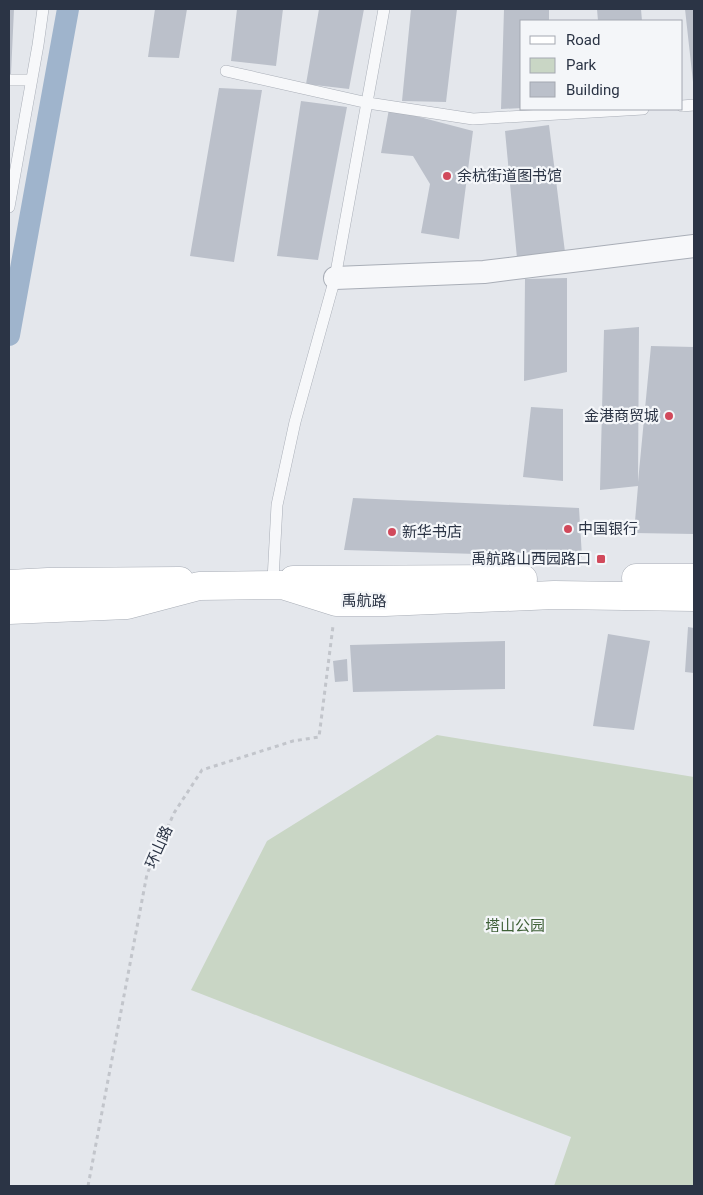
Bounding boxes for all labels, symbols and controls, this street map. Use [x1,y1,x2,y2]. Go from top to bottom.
legend [520,20,683,110]
text: Road [566,31,600,49]
text: Park [566,56,597,74]
text: Building [566,81,620,99]
place label: 余杭街道图书馆 [457,167,562,185]
marker: 余杭街道图书馆 [441,170,453,182]
place label: 金港商贸城 [584,407,659,425]
marker: 金港商贸城 [663,410,675,422]
place label: 中国银行 [578,520,638,538]
place label: 新华书店 [402,523,462,541]
marker: 中国银行 [562,523,574,535]
marker: 新华书店 [386,526,398,538]
place label: 禹航路山西园路口 [471,550,591,568]
marker: 禹航路山西园路口 [595,553,607,565]
street label: 禹航路 [341,592,387,610]
street label: 环山路 [142,823,176,871]
park label: 塔山公园 [485,917,545,935]

